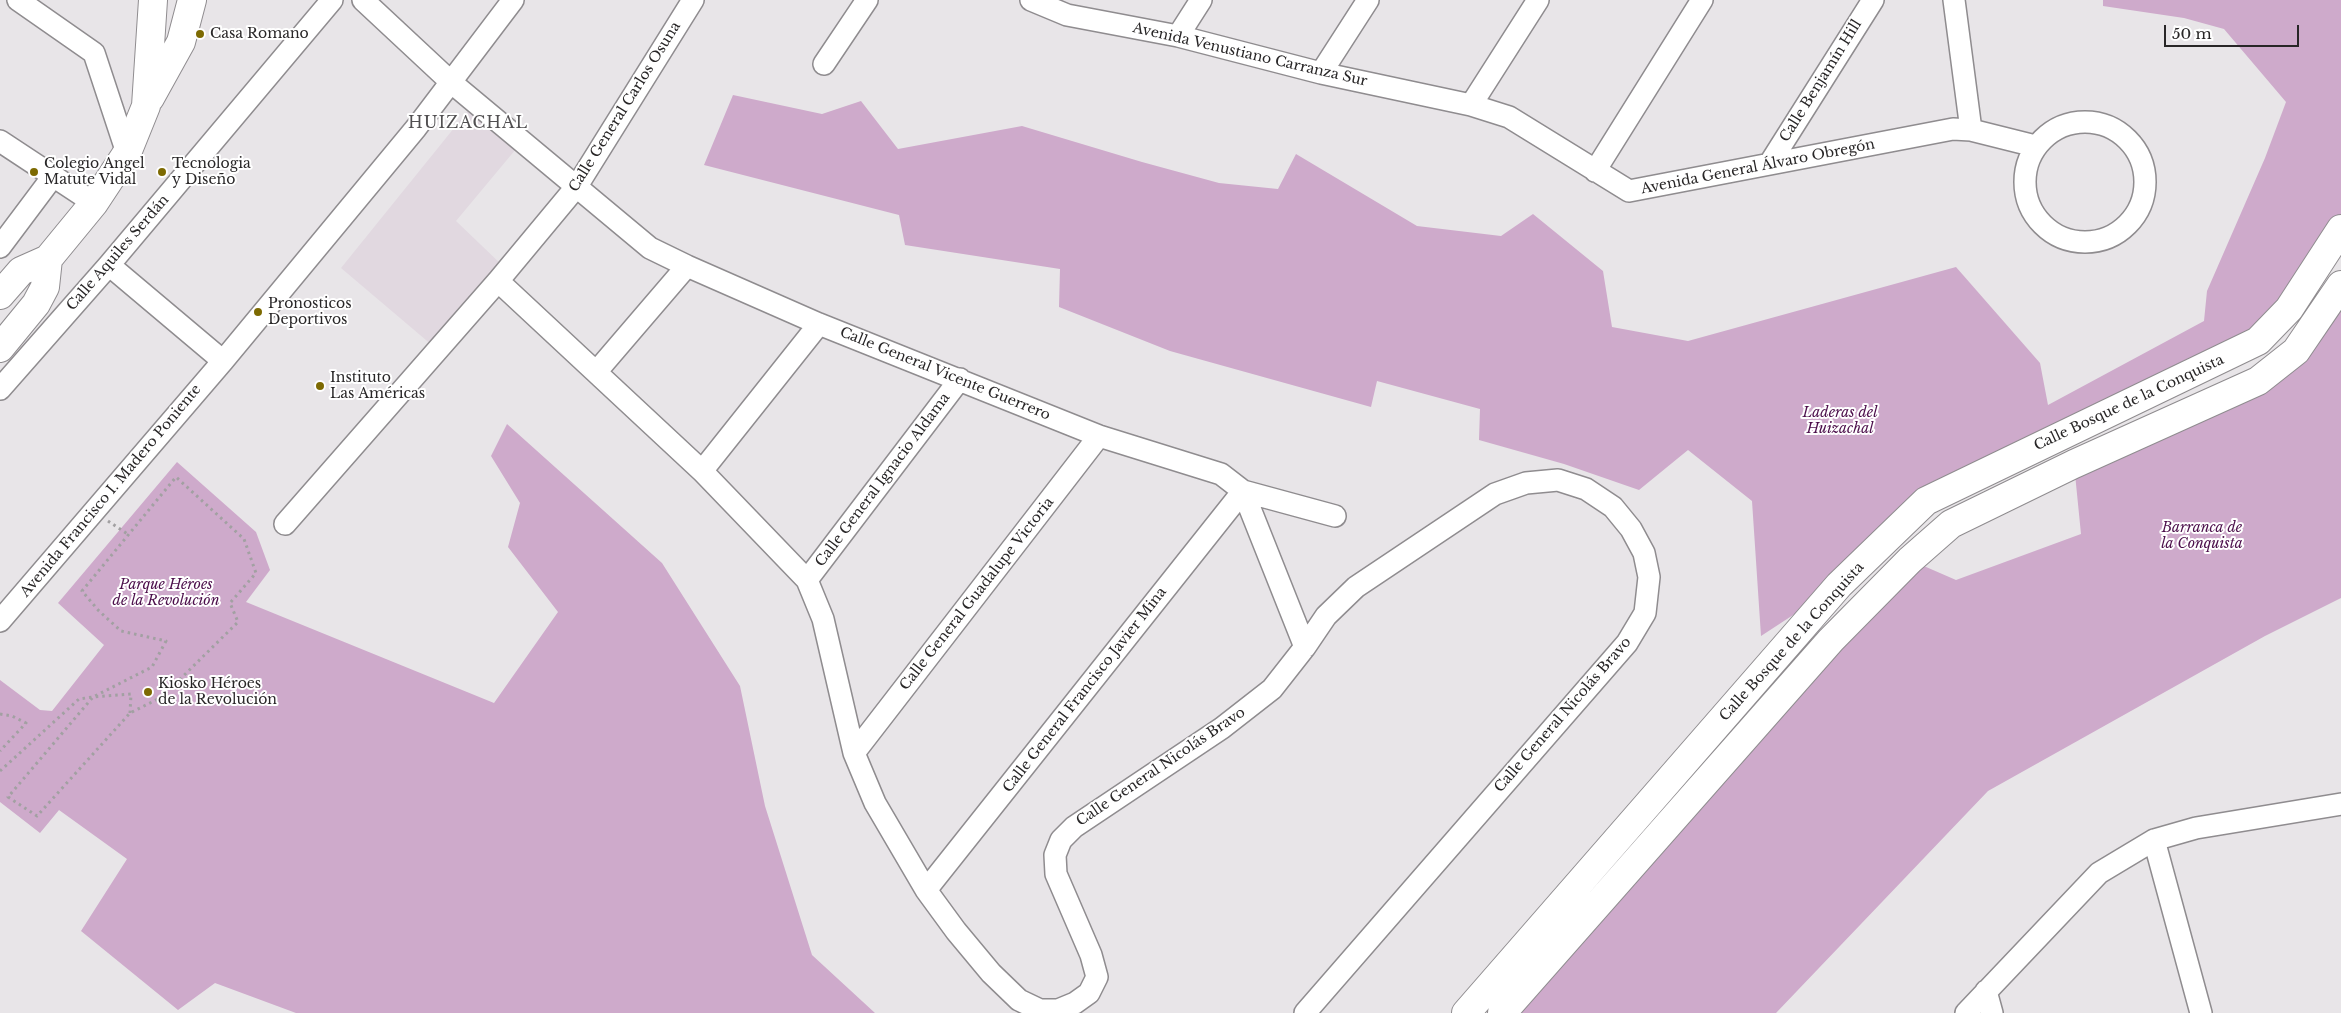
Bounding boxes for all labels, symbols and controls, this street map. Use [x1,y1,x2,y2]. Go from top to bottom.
scale bar [2166,15,2301,47]
street label: Calle Benjamín Hill [1777,17,1865,145]
street label: Calle General Carlos Osuna [566,19,684,195]
street label: Avenida Venustiano Carranza Sur [1131,20,1369,90]
text: 50 m [2172,24,2212,43]
place label: Casa Romano [210,26,309,42]
marker: Casa Romano [194,28,206,40]
district label: HUIZACHAL [407,113,529,133]
street label: Avenida General Álvaro Obregón [1640,136,1876,198]
place label: Colegio Angel Matute Vidal [44,156,145,188]
place label: Tecnologia y Diseño [172,156,251,188]
marker: Colegio Angel Matute Vidal [28,166,40,178]
marker: Tecnologia y Diseño [156,166,168,178]
street label: Calle Aquiles Serdán [63,192,173,314]
place label: Pronosticos Deportivos [268,296,352,328]
marker: Pronosticos Deportivos [252,306,264,318]
street label: Calle General Vicente Guerrero [837,324,1053,424]
street label: Calle Bosque de la Conquista [2031,352,2227,454]
place label: Instituto Las Américas [330,370,425,402]
marker: Instituto Las Américas [314,380,326,392]
street label: Avenida Francisco I. Madero Poniente [17,381,205,601]
street label: Calle General Ignacio Aldama [812,390,954,570]
park label: Laderas del Huizachal [1802,405,1878,438]
street label: Calle General Guadalupe Victoria [897,494,1057,694]
park label: Barranca de la Conquista [2161,520,2243,552]
street label: Calle Bosque de la Conquista [1716,559,1868,725]
park label: Parque Héroes de la Revolución [113,577,219,610]
street label: Calle General Francisco Javier Mina [1000,584,1170,796]
street label: Calle General Nicolás Bravo [1491,634,1635,796]
place label: Kiosko Héroes de la Revolución [158,676,277,709]
marker: Kiosko Héroes de la Revolución [142,686,154,698]
street label: Calle General Nicolás Bravo [1073,704,1249,830]

